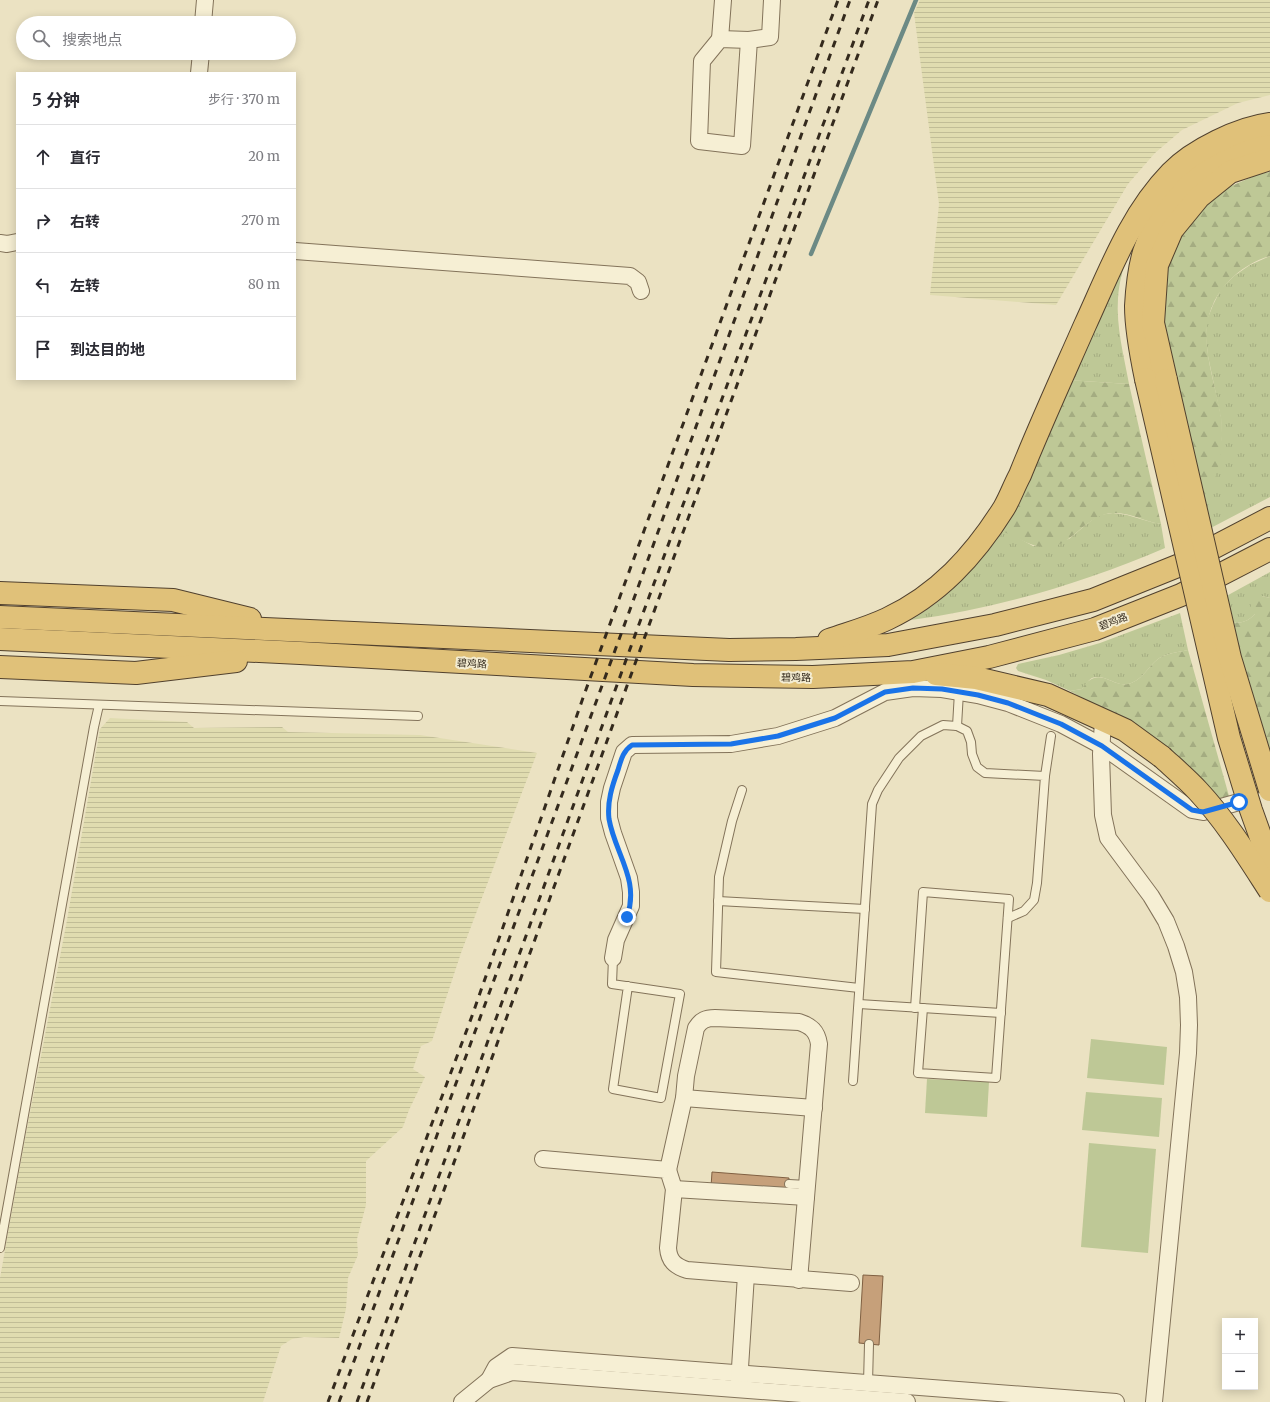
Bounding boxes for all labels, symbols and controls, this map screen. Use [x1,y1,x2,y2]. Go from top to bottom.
search box [16,16,296,60]
icon: search [30,27,52,49]
text: 搜索地点 [62,30,122,49]
text: 5 分钟 [32,89,80,111]
text: 步行 · 370 m [208,91,280,108]
icon: ahead [32,146,54,168]
text: 直行 [70,148,100,167]
text: 20 m [248,148,280,165]
icon: right [32,210,54,232]
text: 右转 [70,212,100,231]
text: 270 m [241,212,280,229]
icon: left [32,274,54,296]
text: 左转 [70,276,100,295]
text: 80 m [248,276,280,293]
icon: arrive [32,338,54,360]
text: 到达目的地 [70,340,145,359]
street label: 碧鸡路 [1097,610,1130,633]
street label: 碧鸡路 [457,656,487,671]
street label: 碧鸡路 [781,671,811,684]
route start [1230,793,1248,811]
route end [618,908,636,926]
map controls [1222,1318,1258,1390]
button: + [1222,1318,1258,1354]
button: − [1222,1354,1258,1390]

